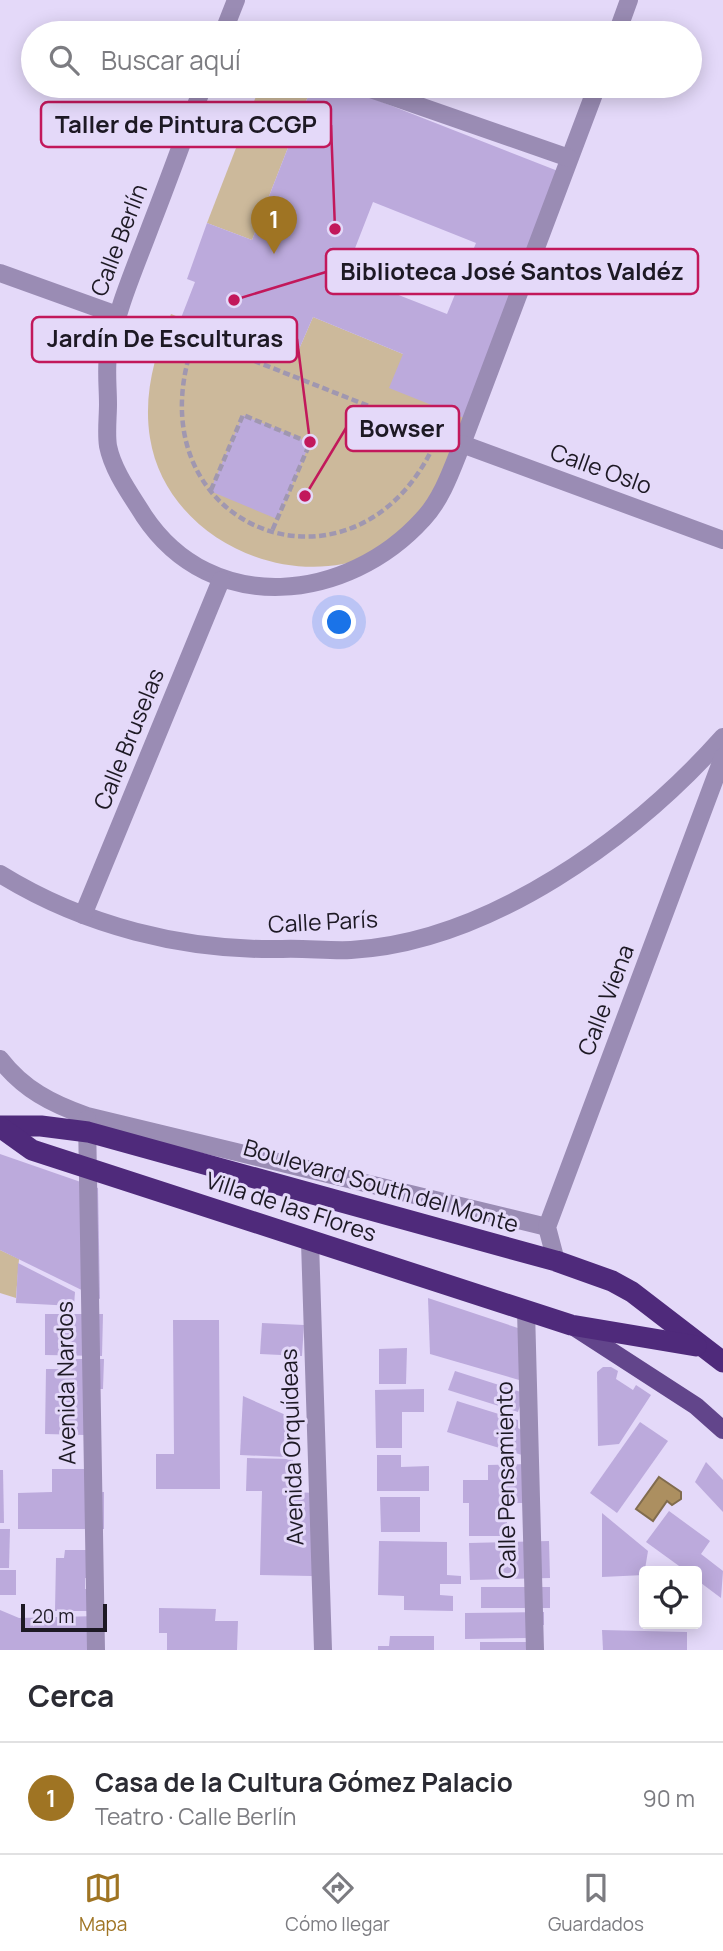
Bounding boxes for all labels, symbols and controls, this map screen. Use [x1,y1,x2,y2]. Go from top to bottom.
search box [21,21,702,98]
icon: search [45,41,83,79]
text: Buscar aquí [101,42,241,78]
callout: Taller de Pintura CCGP [41,102,331,147]
text: Taller de Pintura CCGP [55,107,317,140]
street label: Calle Berlín [82,179,154,301]
pin: 1 [251,196,297,254]
callout: Biblioteca José Santos Valdéz [326,249,698,294]
text: Biblioteca José Santos Valdéz [340,254,684,287]
callout: Jardín De Esculturas [32,317,297,362]
text: Jardín De Esculturas [47,321,283,354]
callout: Bowser [346,406,459,451]
text: Bowser [359,411,445,444]
street label: Calle Oslo [546,435,656,501]
your location [322,605,356,639]
street label: Calle Bruselas [85,663,171,814]
street label: Calle París [267,902,379,940]
street label: Calle Viena [569,940,641,1060]
street label: Boulevard South del Monte [240,1130,522,1240]
street label: Villa de las Flores [202,1163,381,1249]
street label: Avenida Nardos [48,1301,82,1465]
street label: Avenida Orquídeas [272,1348,310,1546]
street label: Calle Pensamiento [487,1381,523,1579]
map controls [639,1566,702,1629]
button: locate [639,1566,702,1629]
scale bar [21,1601,107,1633]
text: 20 m [32,1603,74,1629]
text: Cerca [28,1675,114,1716]
text: Casa de la Cultura Gómez Palacio [95,1764,513,1800]
text: 1 [46,1782,56,1814]
text: 90 m [643,1782,695,1814]
text: Teatro · Calle Berlín [95,1800,296,1832]
tab: Mapa [79,1869,127,1937]
tab: Cómo llegar [285,1869,390,1937]
tab: Guardados [548,1869,644,1937]

